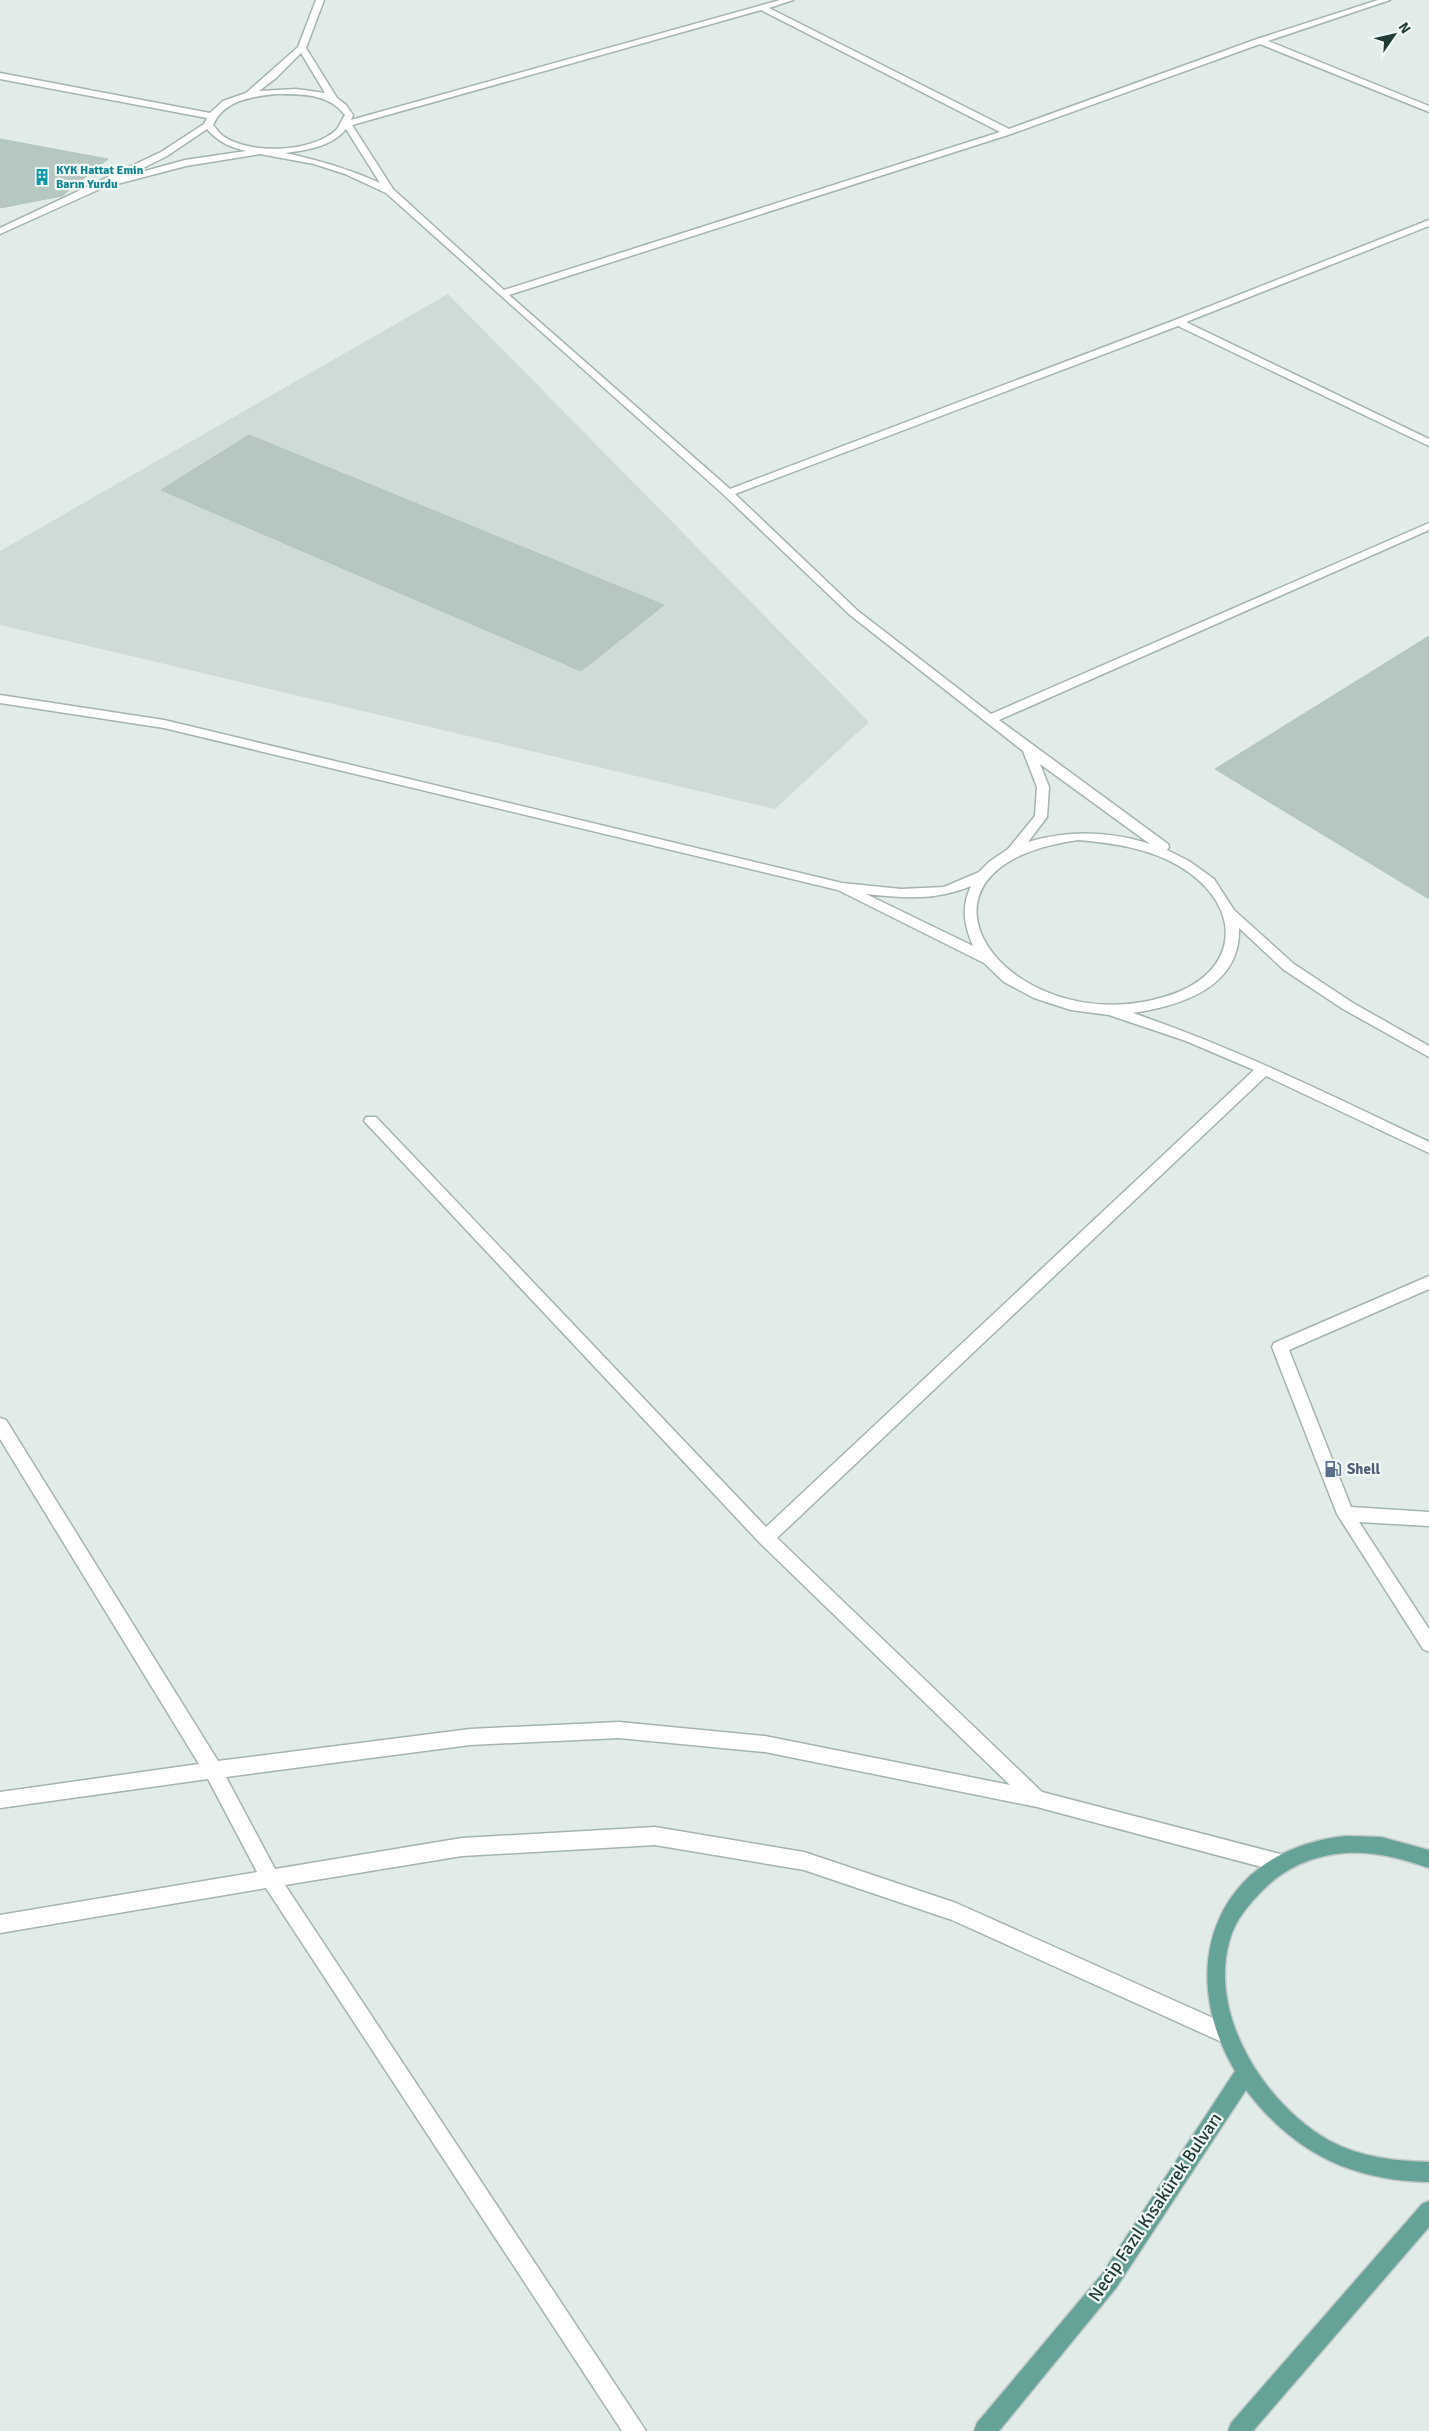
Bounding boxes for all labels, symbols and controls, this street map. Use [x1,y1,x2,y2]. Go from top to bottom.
north arrow [1369,10,1419,60]
text: N [1395,19,1414,37]
place label: KYK Hattat Emin Barın Yurdu [56,163,144,192]
building icon: KYK Hattat Emin Barın Yurdu [32,167,52,187]
fuel station icon: Shell [1323,1459,1343,1479]
place label: Shell [1347,1460,1380,1478]
street label: Necip Fazıl Kısakürek Bulvarı [1084,2109,1226,2305]

